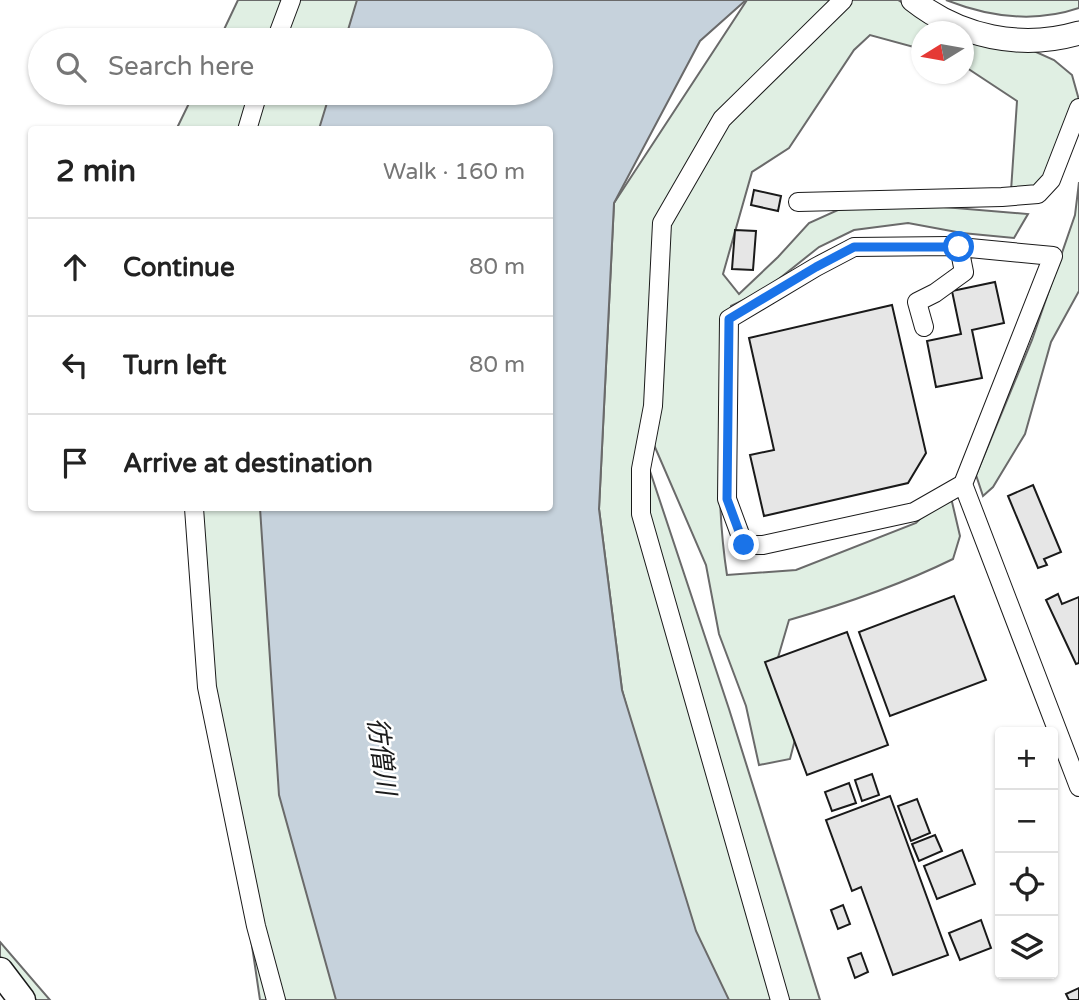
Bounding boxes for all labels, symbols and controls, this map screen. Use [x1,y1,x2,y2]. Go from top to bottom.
north arrow [911,21,974,84]
search box [28,28,553,105]
icon: search [52,48,90,86]
text: Search here [108,51,254,82]
text: 2 min [56,153,136,190]
text: Walk · 160 m [383,158,525,186]
route start [943,231,974,262]
icon: ahead [56,248,94,286]
text: Continue [123,252,235,283]
text: 80 m [469,253,525,281]
icon: left [56,346,94,384]
text: Turn left [123,350,226,381]
text: 80 m [469,351,525,379]
icon: arrive [56,444,94,482]
text: Arrive at destination [123,448,373,479]
route end [728,529,759,560]
water label: 彷僧川 [361,715,402,800]
map controls [995,727,1058,979]
button: + [995,727,1058,790]
button: − [995,790,1058,853]
button: locate [995,853,1058,916]
button: layers [995,916,1058,979]

